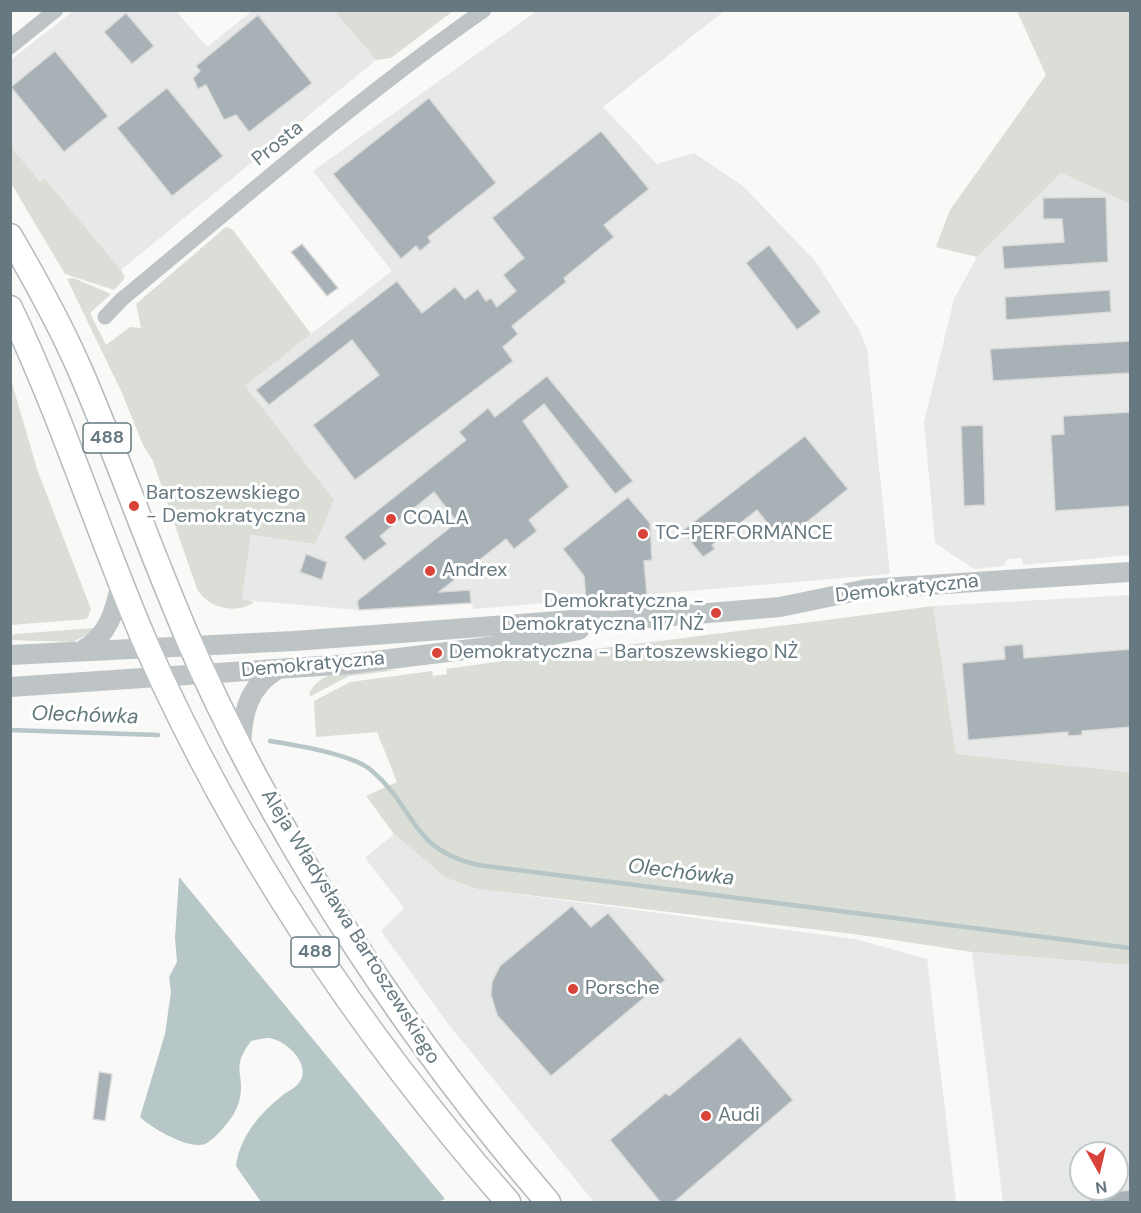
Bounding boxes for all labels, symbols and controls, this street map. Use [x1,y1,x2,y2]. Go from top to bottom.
street label: Prosta [248,116,308,172]
road number: 488 [83,423,131,453]
place label: Bartoszewskiego - Demokratyczna [146,482,306,529]
marker: Bartoszewskiego - Demokratyczna [127,499,141,513]
place label: COALA [403,507,469,531]
marker: COALA [384,512,398,526]
place label: TC-PERFORMANCE [655,522,833,546]
marker: TC-PERFORMANCE [636,527,650,541]
place label: Andrex [442,559,507,583]
marker: Andrex [423,564,437,578]
street label: Demokratyczna [834,570,980,608]
place label: Demokratyczna - Demokratyczna 117 NŻ [502,590,704,637]
marker: Demokratyczna - Demokratyczna 117 NŻ [709,606,723,620]
place label: Demokratyczna - Bartoszewskiego NŻ [449,641,798,665]
marker: Demokratyczna - Bartoszewskiego NŻ [430,646,444,660]
street label: Demokratyczna [240,647,386,683]
water label: Olechówka [31,702,139,730]
street label: Aleja Władysława Bartoszewskiego [255,785,445,1069]
water label: Olechówka [626,854,736,892]
road number: 488 [291,937,339,967]
place label: Porsche [585,977,660,1001]
marker: Porsche [566,982,580,996]
place label: Audi [718,1104,760,1128]
marker: Audi [699,1109,713,1123]
north arrow [1069,1141,1129,1201]
text: N [1094,1176,1109,1199]

